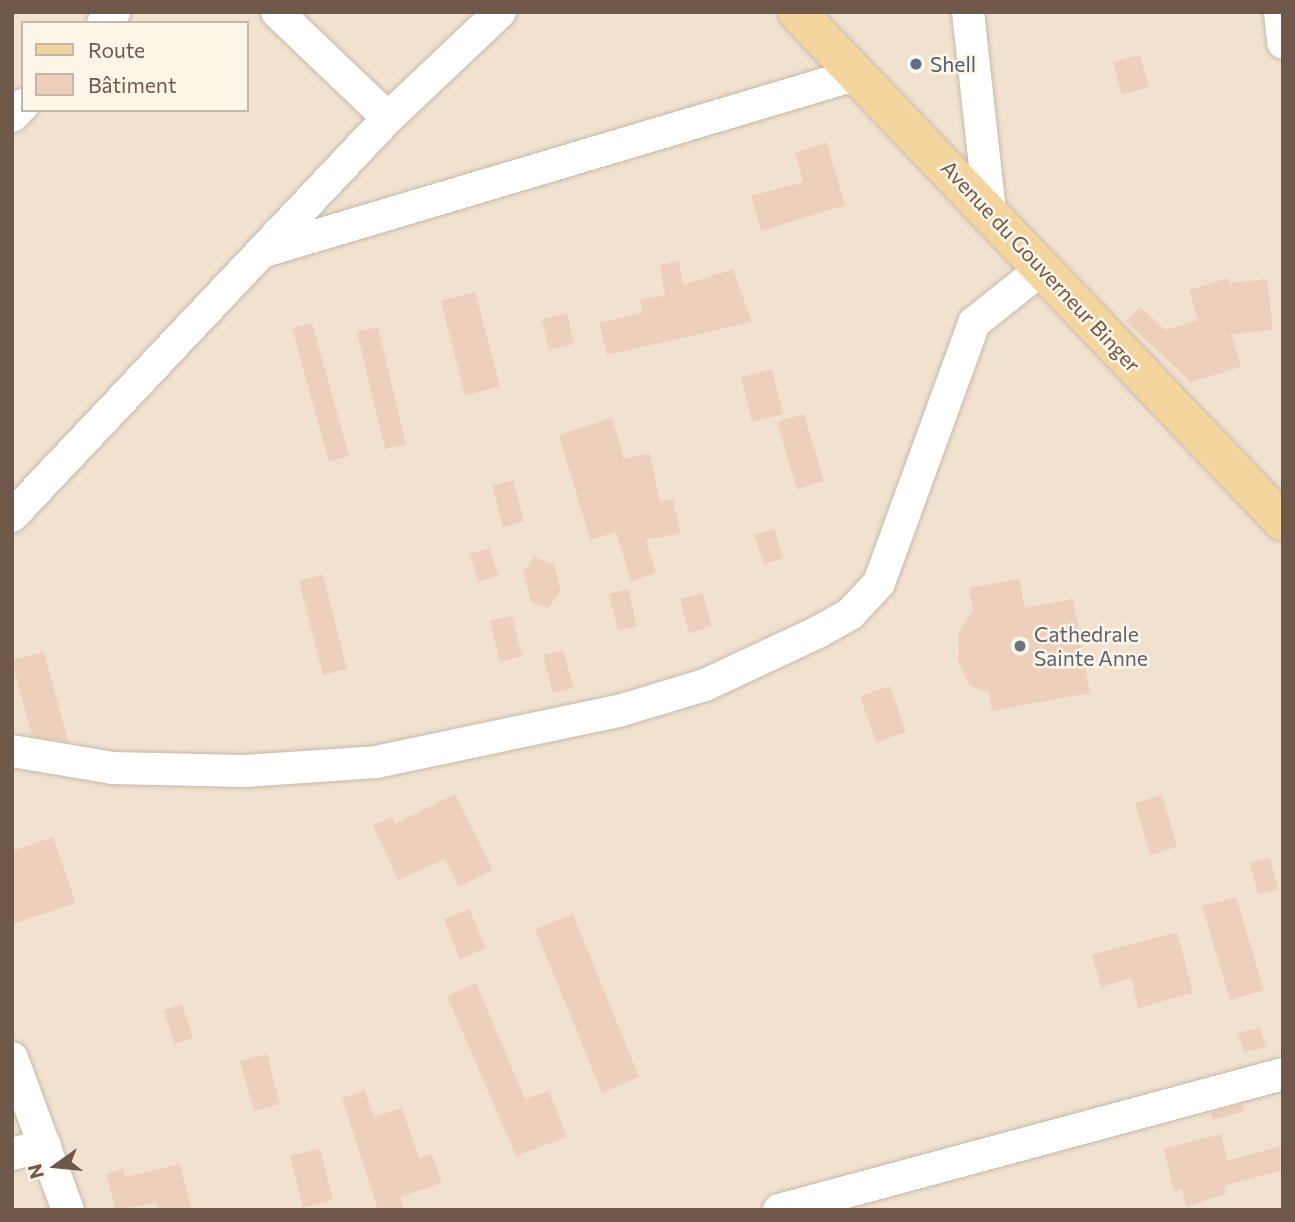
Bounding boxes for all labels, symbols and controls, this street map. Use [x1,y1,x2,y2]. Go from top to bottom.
legend [21,21,248,112]
text: Route [88,37,145,62]
place label: Shell [930,51,976,77]
marker: Shell [908,56,924,72]
text: Bâtiment [88,72,177,97]
street label: Avenue du Gouverneur Binger [936,155,1146,377]
place label: Cathedrale Sainte Anne [1034,621,1148,671]
marker: Cathedrale Sainte Anne [1012,638,1028,654]
north arrow [21,1131,91,1201]
text: N [22,1162,48,1181]

